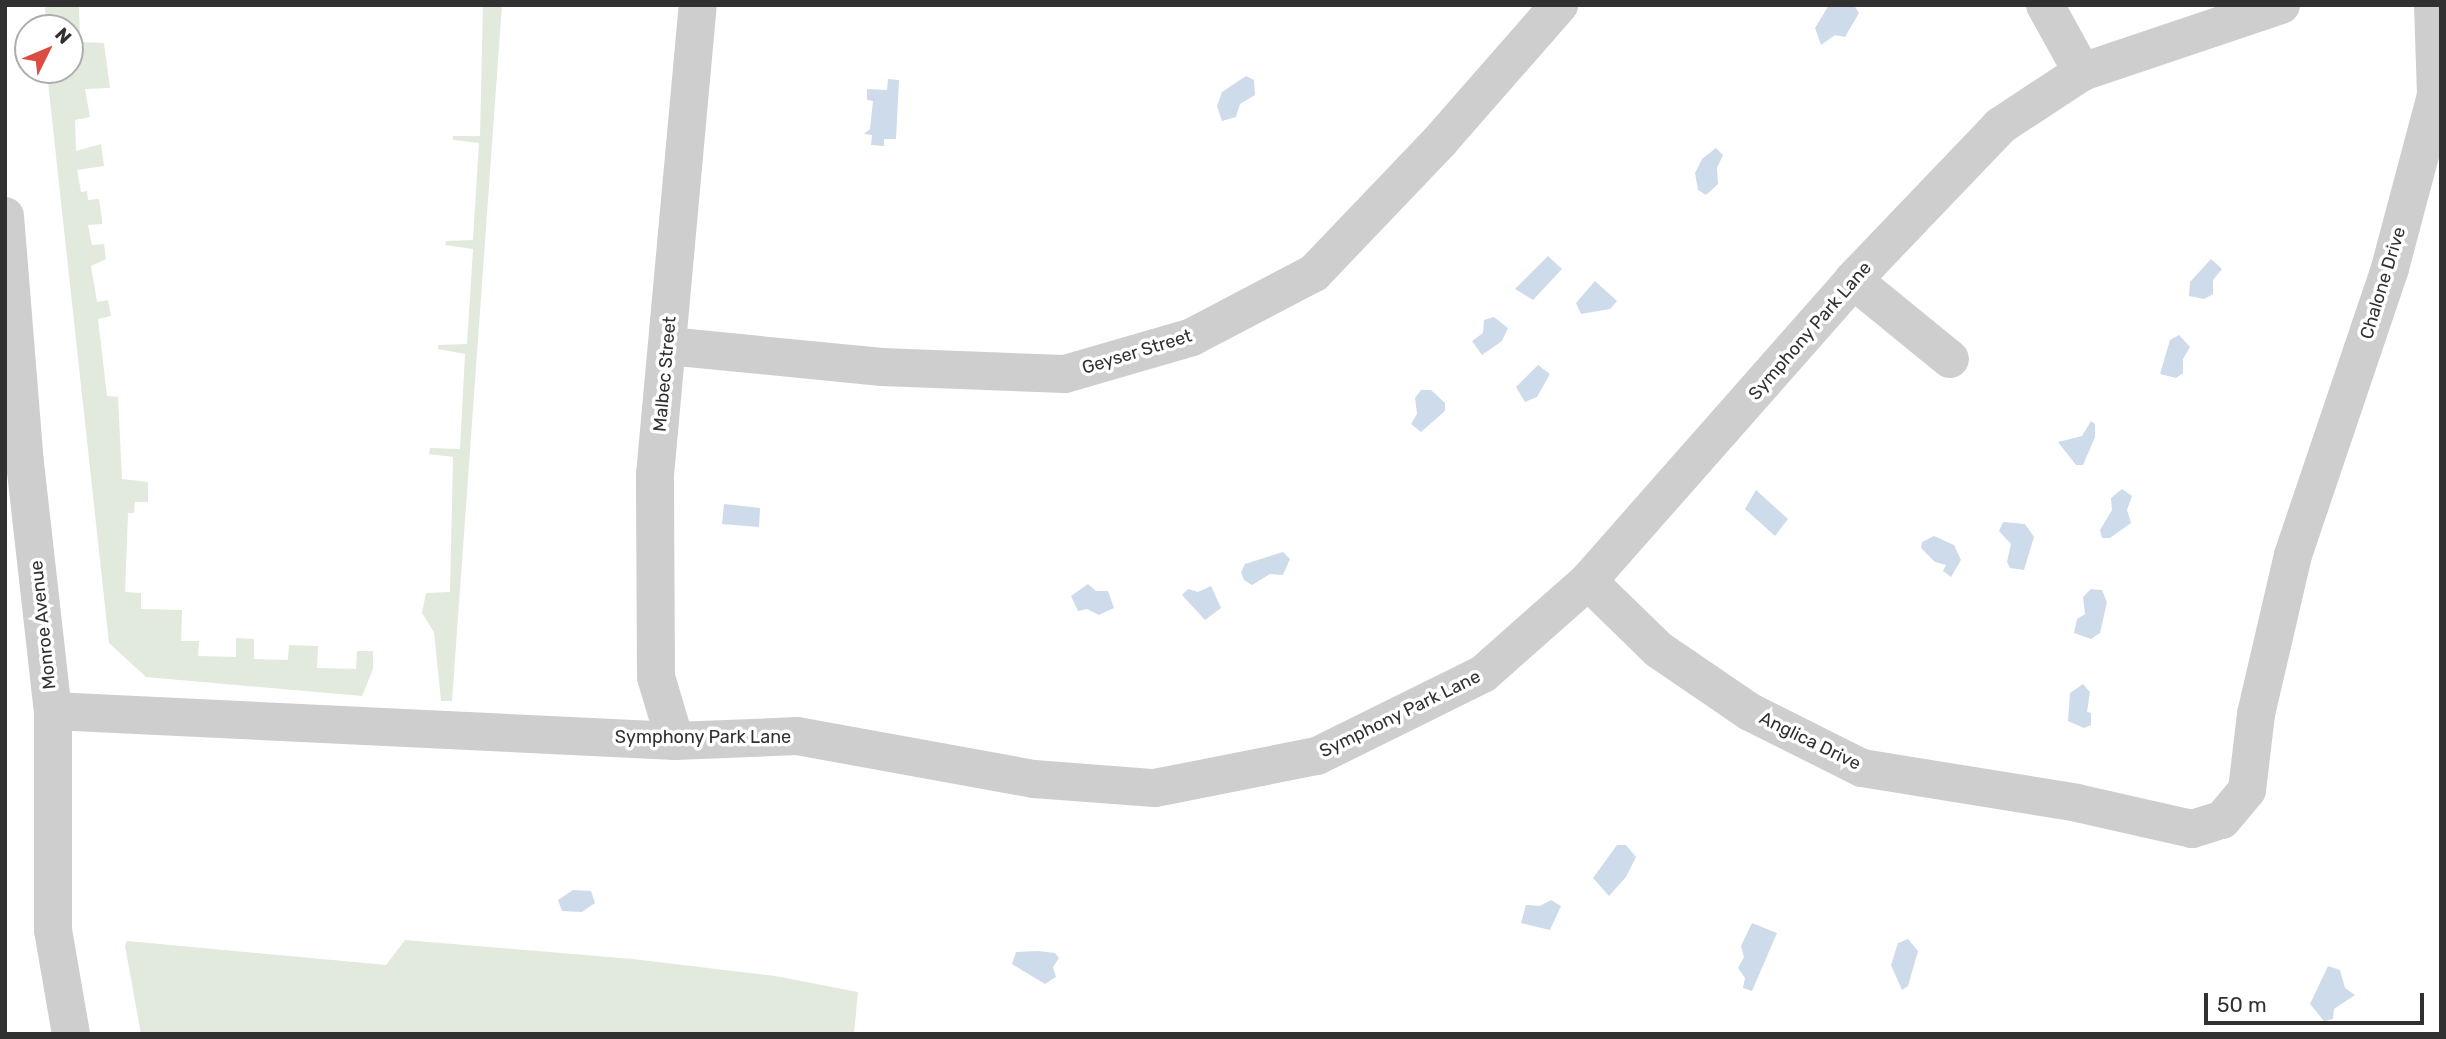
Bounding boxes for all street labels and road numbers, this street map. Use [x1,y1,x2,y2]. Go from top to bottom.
street label: Chalone Drive [2356,224,2410,342]
street label: Symphony Park Lane [1744,257,1876,405]
street label: Malbec Street [649,315,681,433]
street label: Geyser Street [1079,325,1195,379]
street label: Monroe Avenue [25,559,61,691]
street label: Symphony Park Lane [1316,665,1484,763]
street label: Anglica Drive [1756,707,1864,775]
street label: Symphony Park Lane [614,726,792,748]

